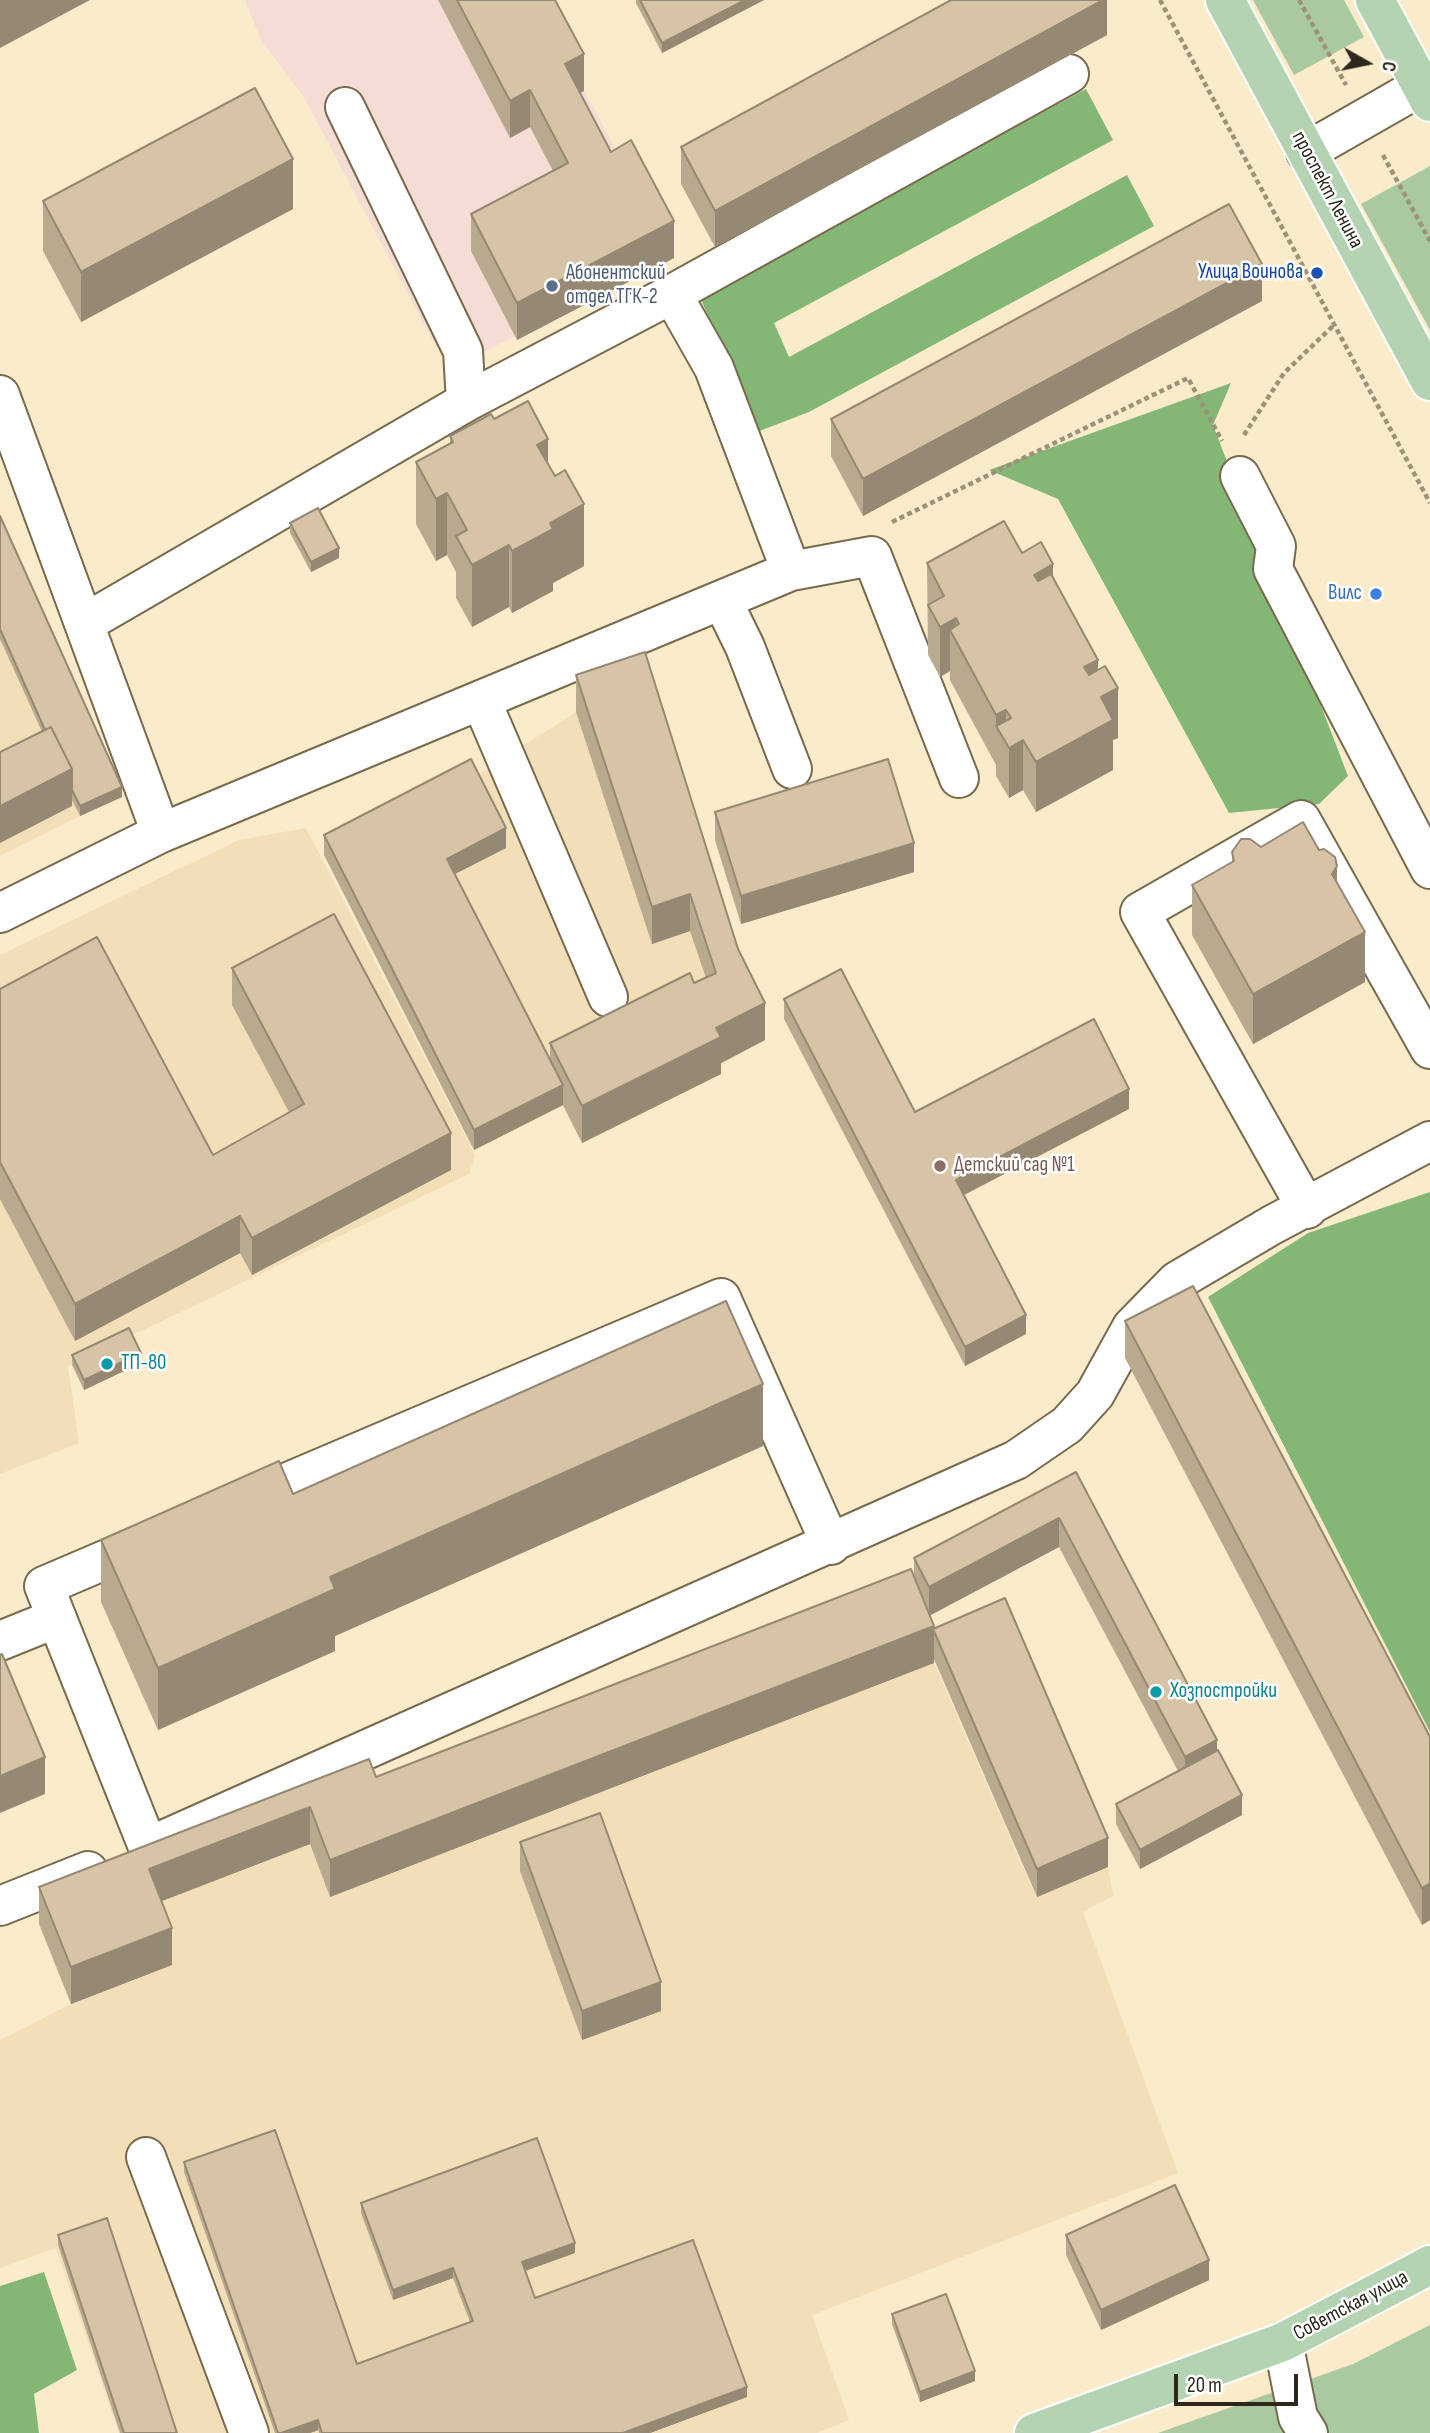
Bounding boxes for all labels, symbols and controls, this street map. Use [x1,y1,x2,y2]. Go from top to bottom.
north arrow [1332,28,1402,98]
text: С [1376,60,1400,73]
street label: проспект Ленина [1286,127,1368,253]
place label: Улица Воинова [1198,260,1303,286]
place label: Абонентский отдел ТГК-2 [566,261,666,311]
marker: Улица Воинова [1309,265,1325,281]
marker: Абонентский отдел ТГК-2 [544,278,560,294]
place label: Вилс [1328,581,1362,607]
marker: Вилс [1368,586,1384,602]
place label: Детский сад №1 [954,1153,1075,1179]
marker: Детский сад №1 [932,1158,948,1174]
place label: ТП-80 [121,1351,166,1377]
marker: ТП-80 [99,1356,115,1372]
place label: Хозпостройки [1170,1679,1277,1705]
marker: Хозпостройки [1148,1684,1164,1700]
street label: Советская улица [1289,2265,1413,2347]
scale bar [1178,2360,1302,2404]
text: 20 m [1187,2373,1222,2398]

